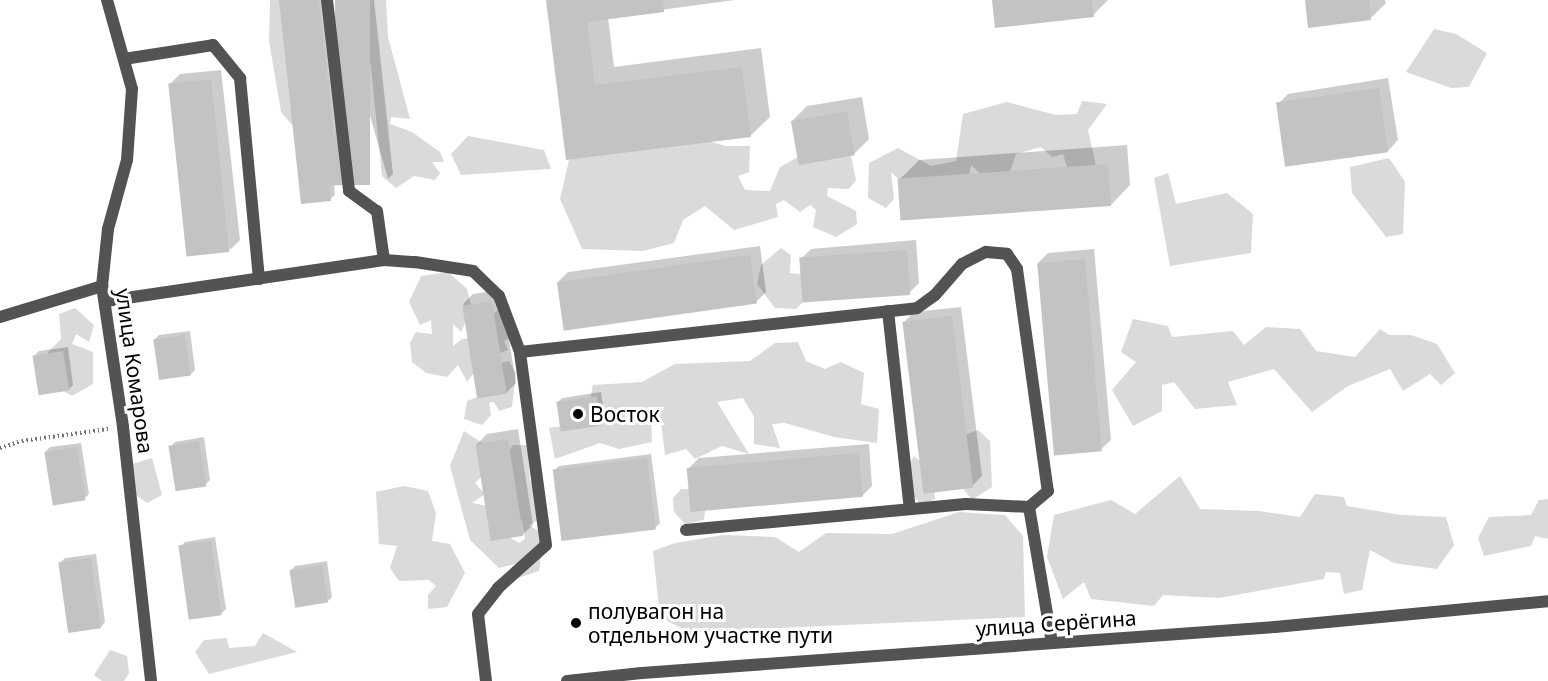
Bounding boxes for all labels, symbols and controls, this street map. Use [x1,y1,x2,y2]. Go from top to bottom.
street label: улица Комарова [111,287,159,455]
place label: Восток [590,401,660,427]
marker: Восток [571,407,585,421]
place label: полувагон на отдельном участке пути [588,598,833,648]
street label: улица Серёгина [975,605,1137,641]
marker: полувагон на отдельном участке пути [569,616,583,630]

